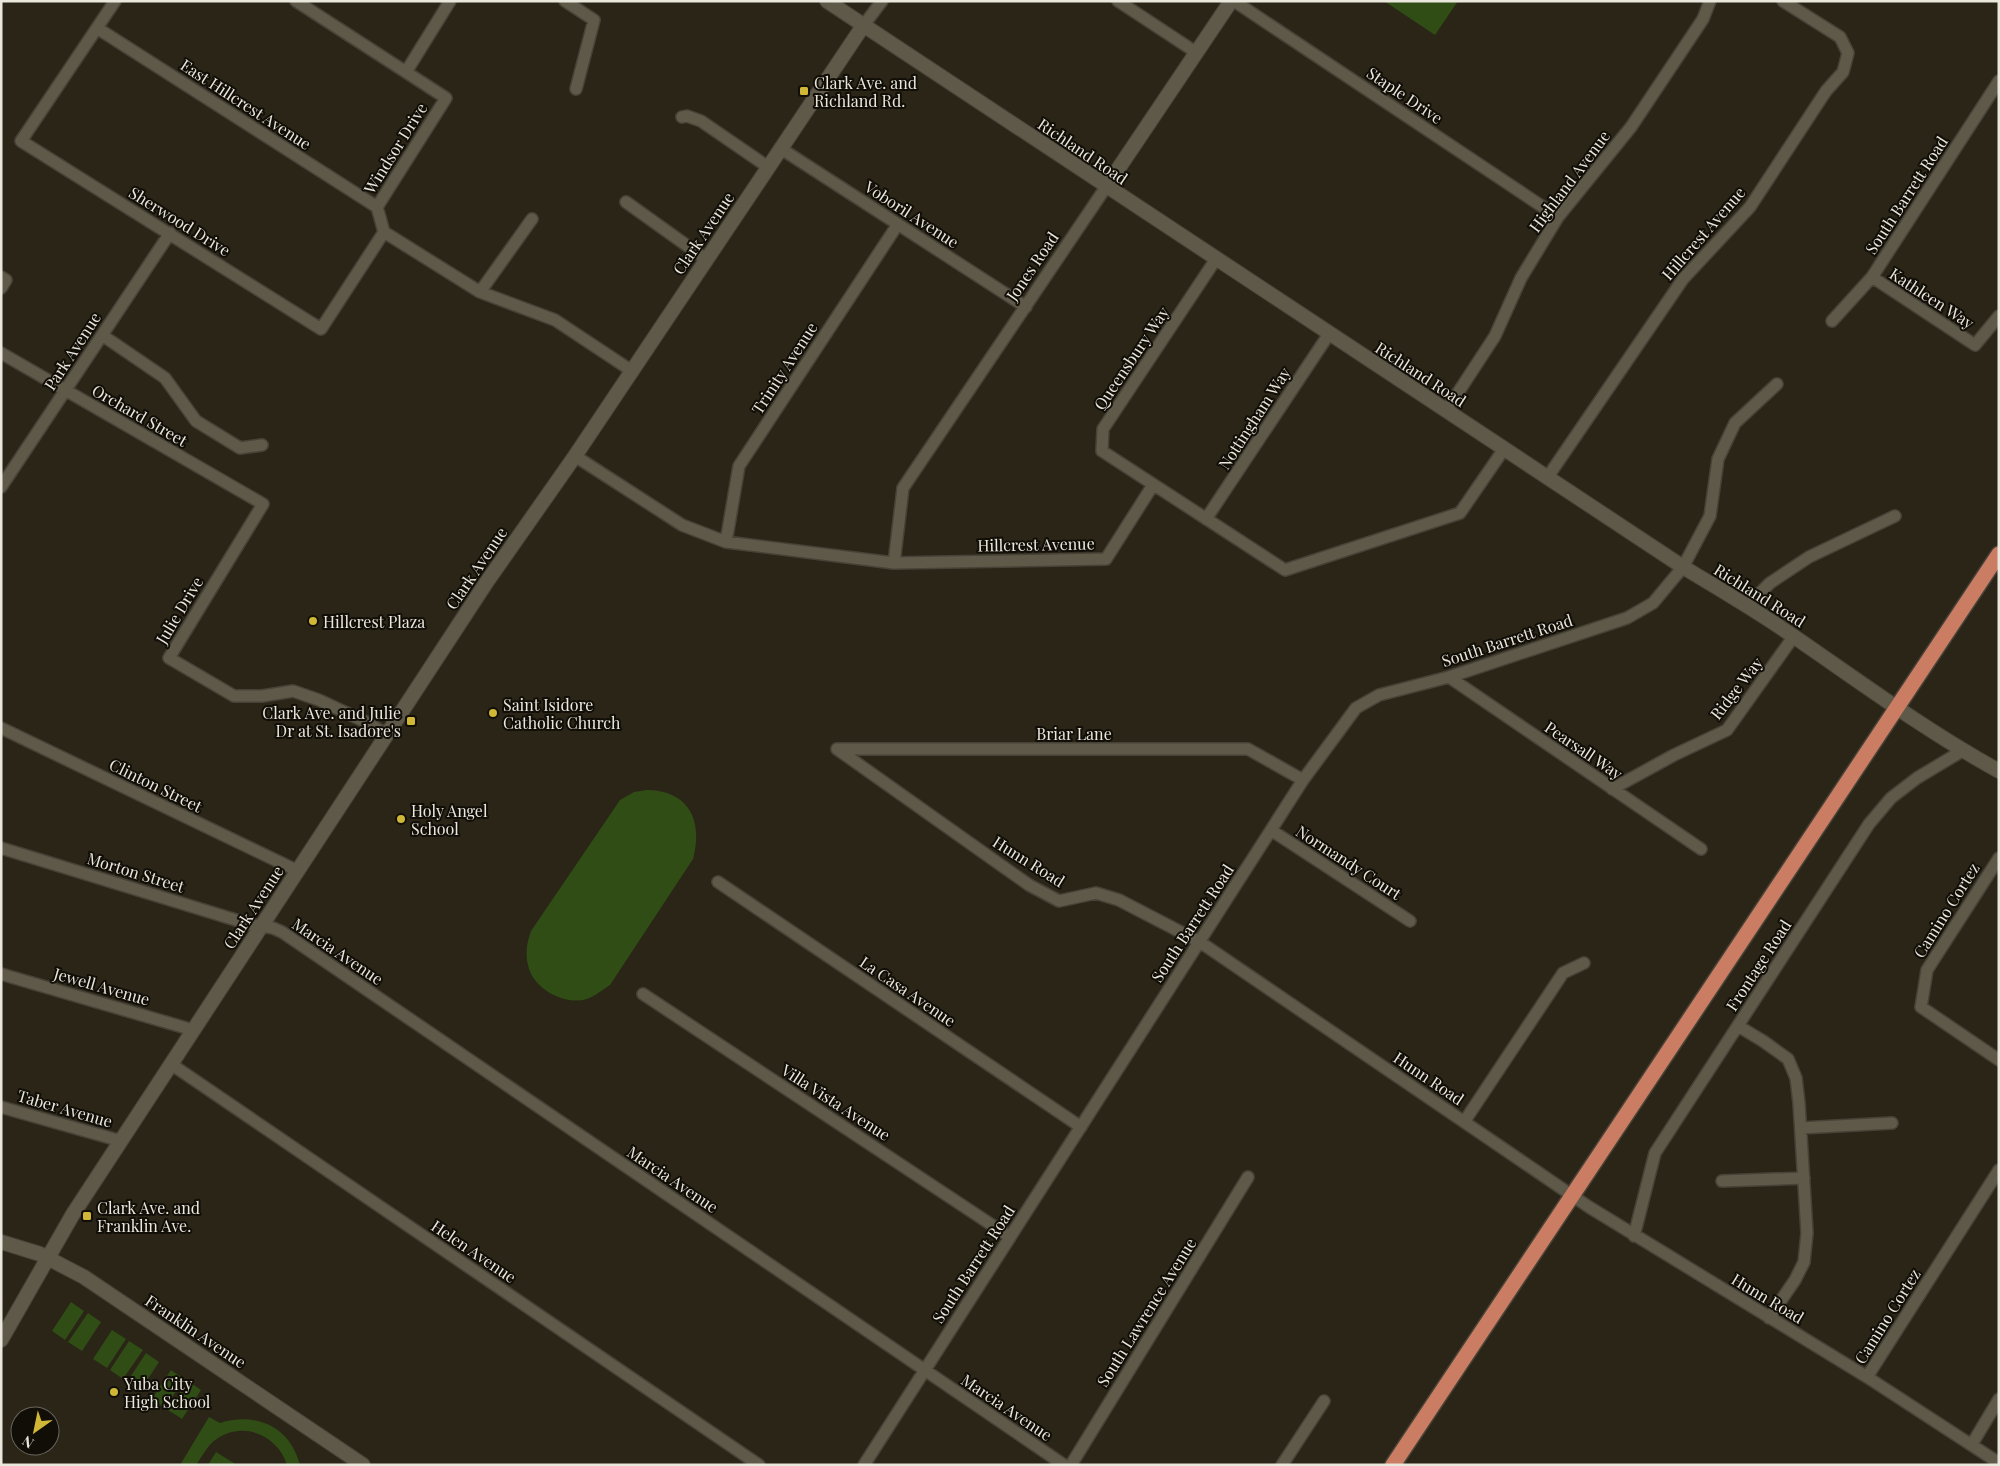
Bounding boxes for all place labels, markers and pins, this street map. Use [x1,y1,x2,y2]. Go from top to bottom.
place label: Clark Ave. and Richland Rd. [814,72,917,111]
marker: Clark Ave. and Richland Rd. [798,85,810,97]
place label: Hillcrest Plaza [323,611,425,632]
marker: Hillcrest Plaza [307,615,319,627]
place label: Saint Isidore Catholic Church [503,694,621,733]
place label: Clark Ave. and Julie Dr at St. Isadore's [262,702,401,741]
marker: Saint Isidore Catholic Church [487,707,499,719]
marker: Clark Ave. and Julie Dr at St. Isadore's [405,715,417,727]
place label: Holy Angel School [411,800,488,839]
marker: Holy Angel School [395,813,407,825]
place label: Clark Ave. and Franklin Ave. [97,1197,200,1236]
marker: Clark Ave. and Franklin Ave. [81,1210,93,1222]
place label: Yuba City High School [123,1373,211,1412]
marker: Yuba City High School [108,1386,120,1398]

